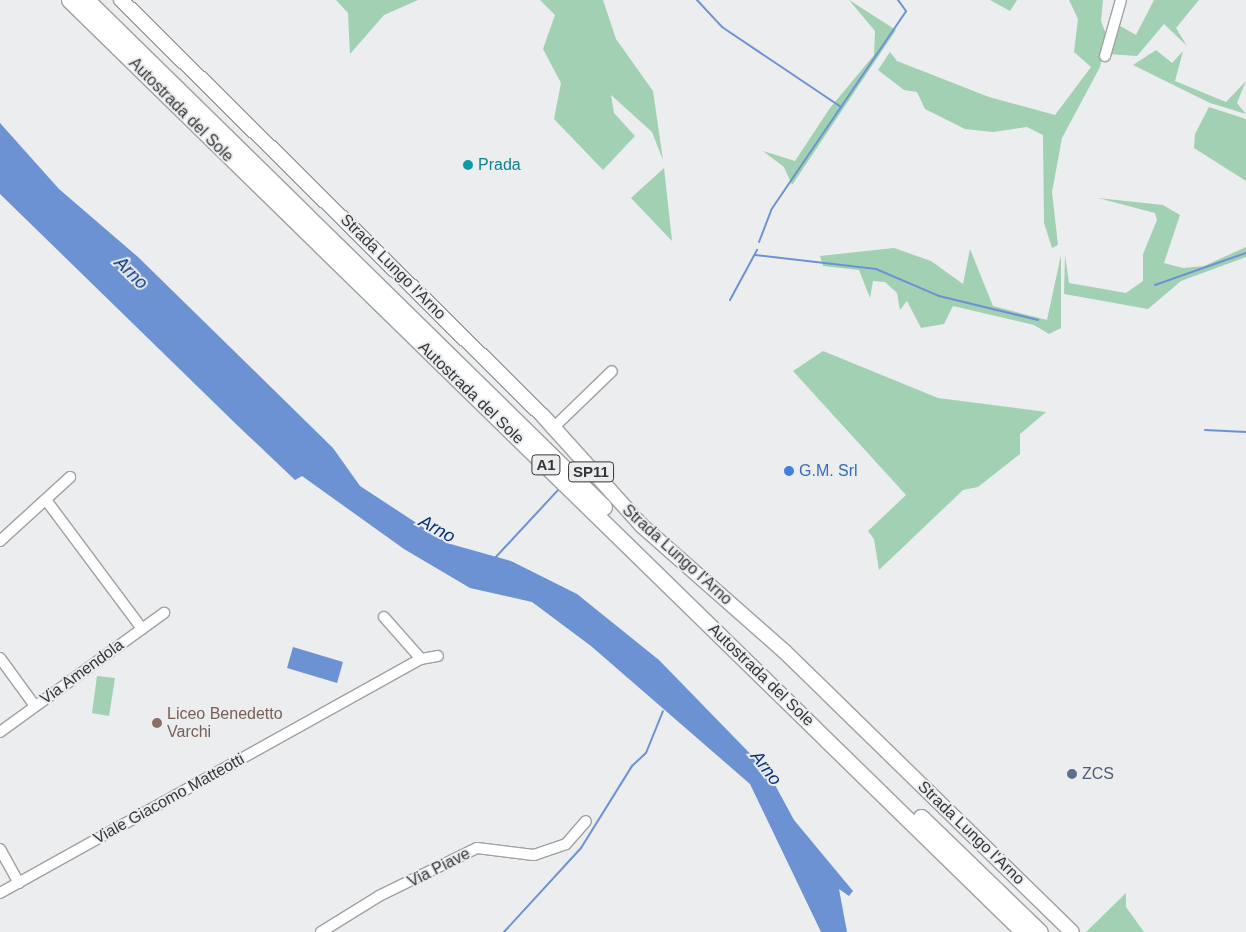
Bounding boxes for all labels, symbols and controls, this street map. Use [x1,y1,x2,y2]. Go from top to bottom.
street label: Autostrada del Sole [125,54,237,166]
place label: Prada [478,155,521,175]
marker: Prada [462,159,474,171]
street label: Strada Lungo l'Arno [336,210,450,324]
water label: Arno [110,252,152,294]
street label: Autostrada del Sole [414,338,528,448]
road number: A1 [531,452,561,478]
road number: SP11 [567,460,615,484]
place label: G.M. Srl [799,461,858,481]
marker: G.M. Srl [783,465,795,477]
street label: Strada Lungo l'Arno [618,501,736,609]
water label: Arno [415,510,459,548]
street label: Autostrada del Sole [704,620,818,730]
street label: Via Amendola [36,635,128,709]
place label: Liceo Benedetto Varchi [167,704,283,742]
marker: Liceo Benedetto Varchi [151,717,163,729]
water label: Arno [746,746,786,790]
street label: Viale Giacomo Matteotti [90,750,248,848]
place label: ZCS [1082,764,1114,784]
marker: ZCS [1066,768,1078,780]
street label: Strada Lungo l'Arno [914,777,1028,889]
street label: Via Piave [405,844,473,892]

